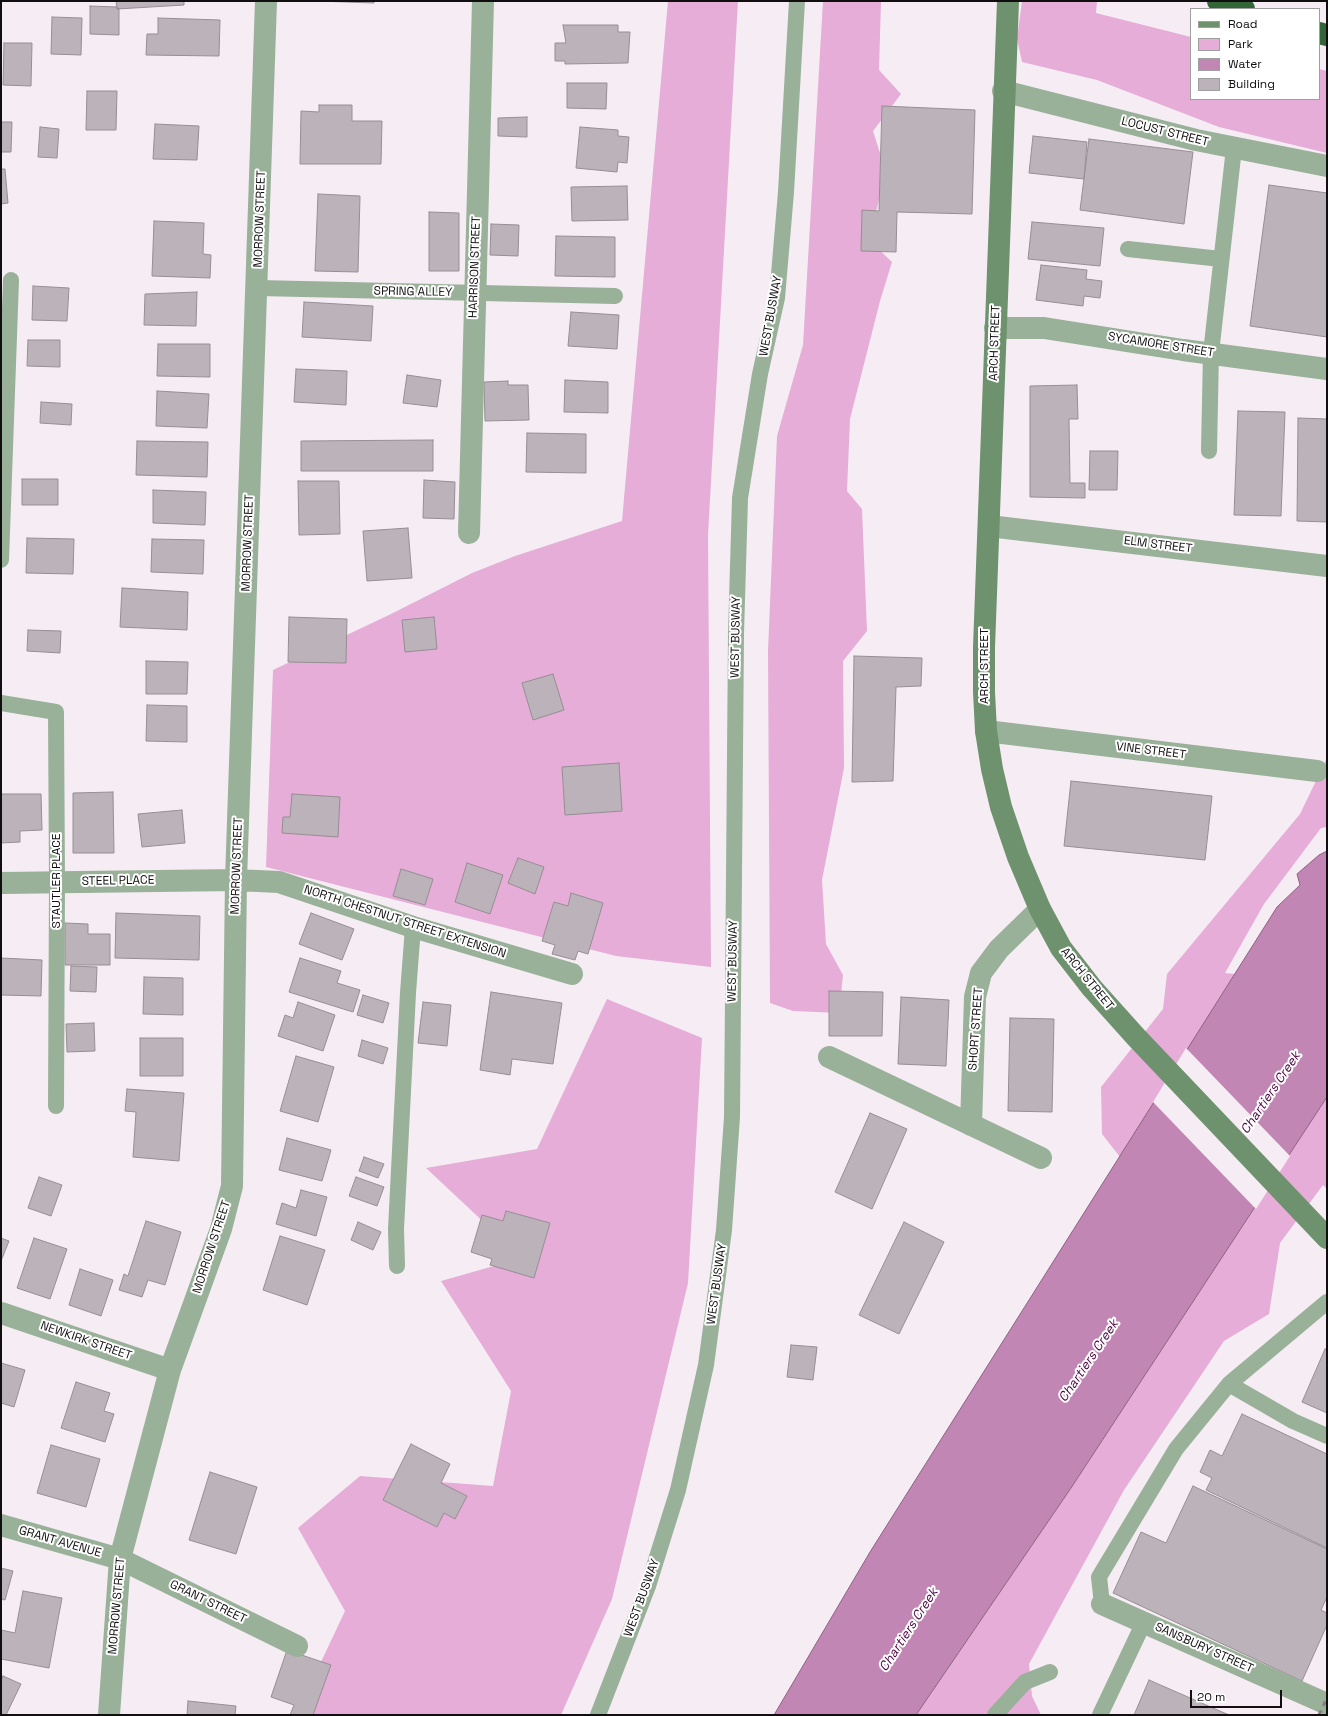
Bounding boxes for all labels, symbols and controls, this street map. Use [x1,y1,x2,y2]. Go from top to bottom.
legend [1190,8,1320,100]
text: Road [1228,16,1257,32]
text: Park [1228,36,1253,52]
text: Water [1228,56,1262,72]
text: Building [1228,76,1275,92]
street label: LOCUST STREET [1120,114,1210,150]
street label: MORROW STREET [251,170,269,268]
street label: HARRISON STREET [466,216,484,318]
street label: WEST BUSWAY [757,274,785,358]
street label: SPRING ALLEY [373,284,453,300]
street label: ARCH STREET [986,305,1004,381]
street label: SYCAMORE STREET [1107,329,1215,361]
street label: MORROW STREET [239,494,257,592]
street label: ELM STREET [1123,534,1193,556]
street label: WEST BUSWAY [728,596,744,678]
street label: ARCH STREET [978,628,992,704]
street label: VINE STREET [1115,740,1187,762]
street label: MORROW STREET [228,817,246,915]
street label: STAUTLER PLACE [50,833,64,929]
street label: STEEL PLACE [81,873,155,889]
street label: NORTH CHESTNUT STREET EXTENSION [302,882,508,962]
street label: WEST BUSWAY [725,920,741,1002]
street label: ARCH STREET [1057,945,1117,1013]
street label: SHORT STREET [966,987,986,1071]
water label: Chartiers Creek [1238,1049,1304,1137]
street label: MORROW STREET [190,1199,234,1295]
street label: WEST BUSWAY [704,1242,730,1326]
water label: Chartiers Creek [1056,1317,1122,1405]
street label: NEWKIRK STREET [38,1319,134,1363]
street label: GRANT AVENUE [17,1523,103,1561]
street label: MORROW STREET [106,1557,128,1655]
street label: WEST BUSWAY [621,1557,663,1639]
street label: GRANT STREET [167,1577,249,1627]
water label: Chartiers Creek [876,1586,942,1674]
street label: SANSBURY STREET [1153,1620,1255,1676]
scale bar [1192,1682,1284,1708]
text: 20 m [1197,1689,1225,1705]

